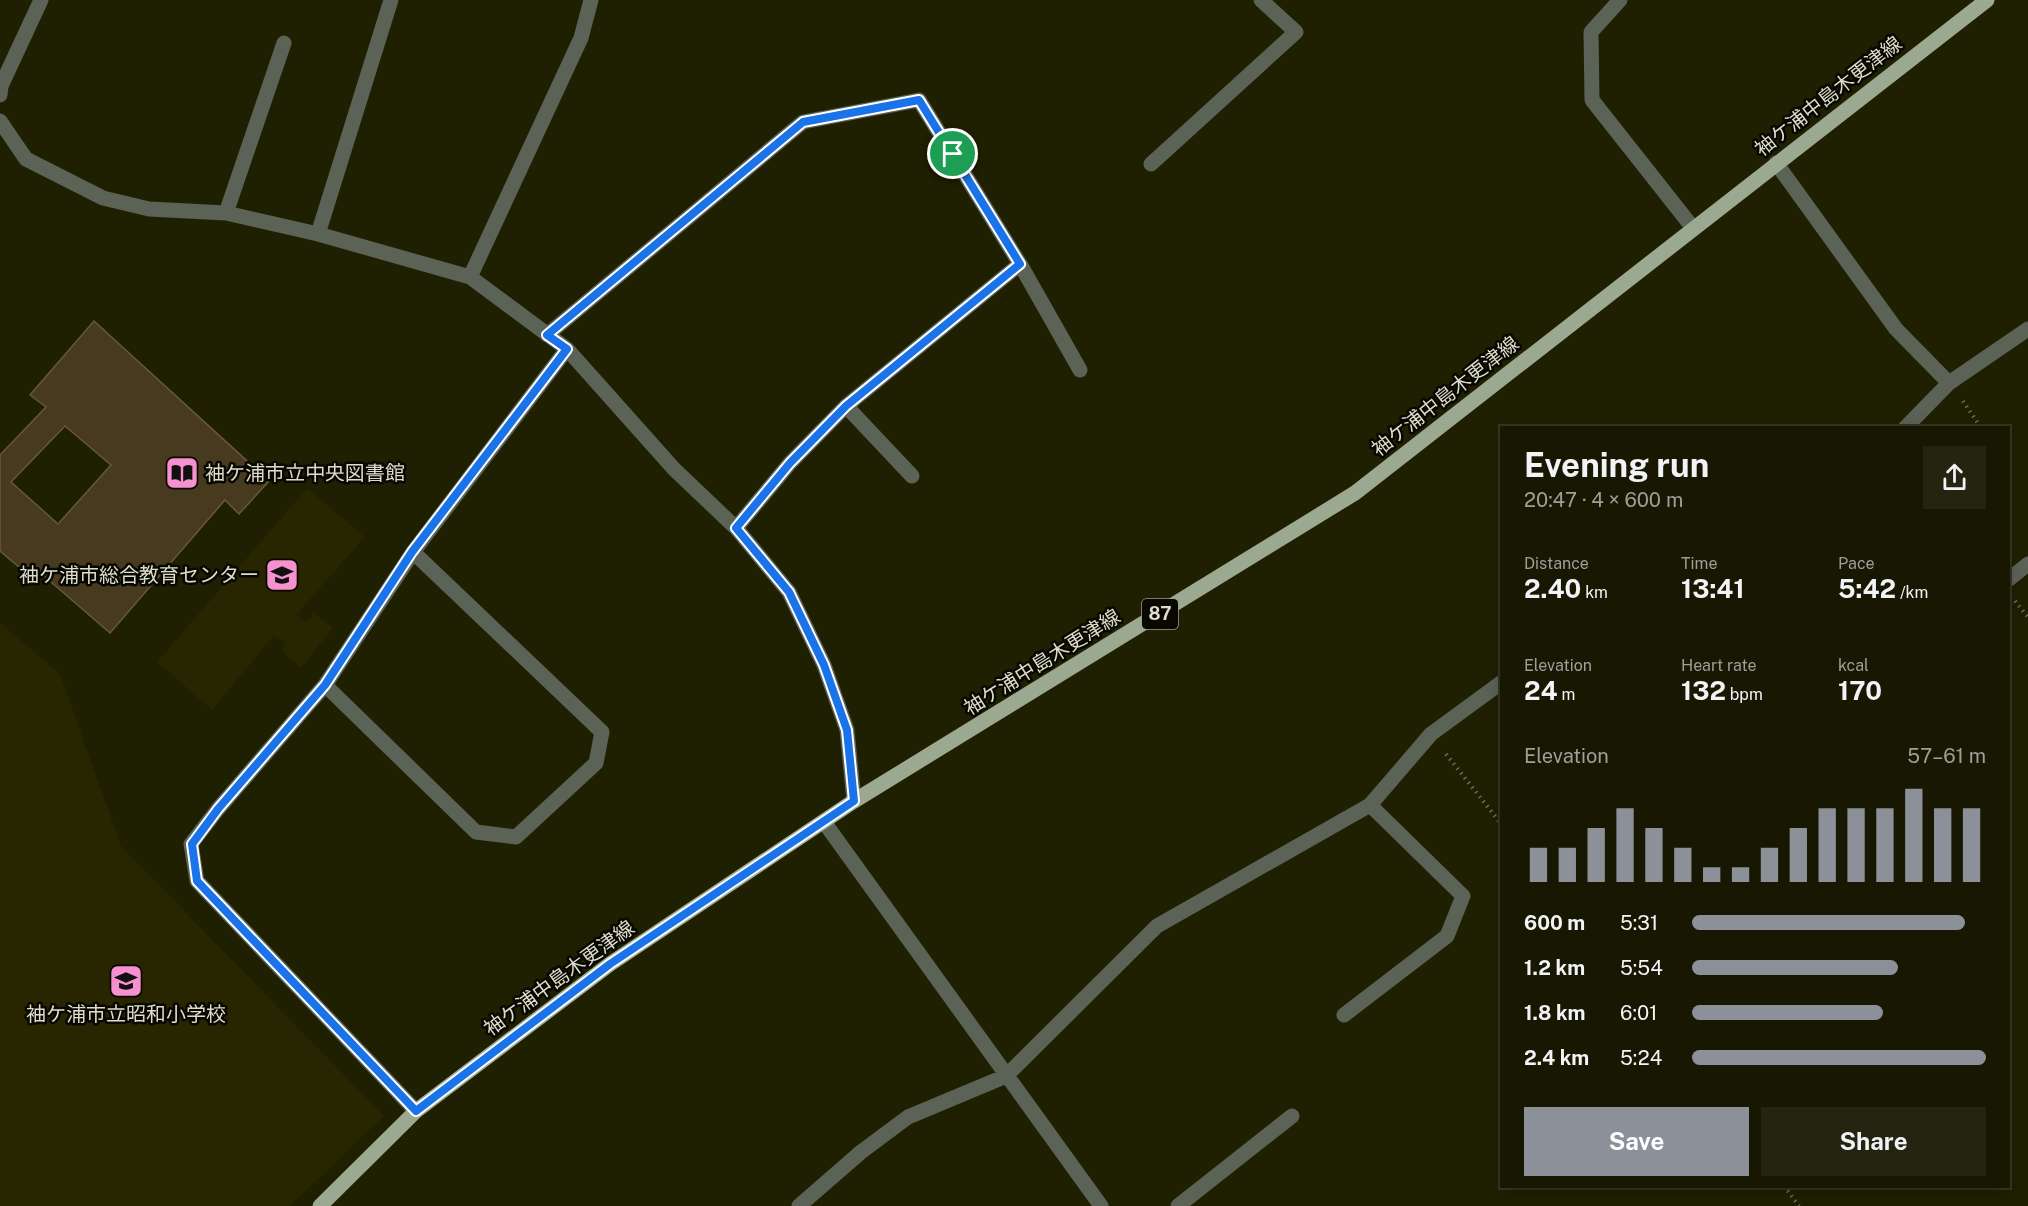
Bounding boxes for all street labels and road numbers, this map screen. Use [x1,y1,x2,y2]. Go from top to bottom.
street label: 袖ケ浦中島木更津線 [1750,31,1906,161]
street label: 袖ケ浦中島木更津線 [1367,331,1523,461]
road number: 87 [1142,599,1178,629]
street label: 袖ケ浦中島木更津線 [959,604,1125,720]
street label: 袖ケ浦中島木更津線 [479,915,639,1041]

